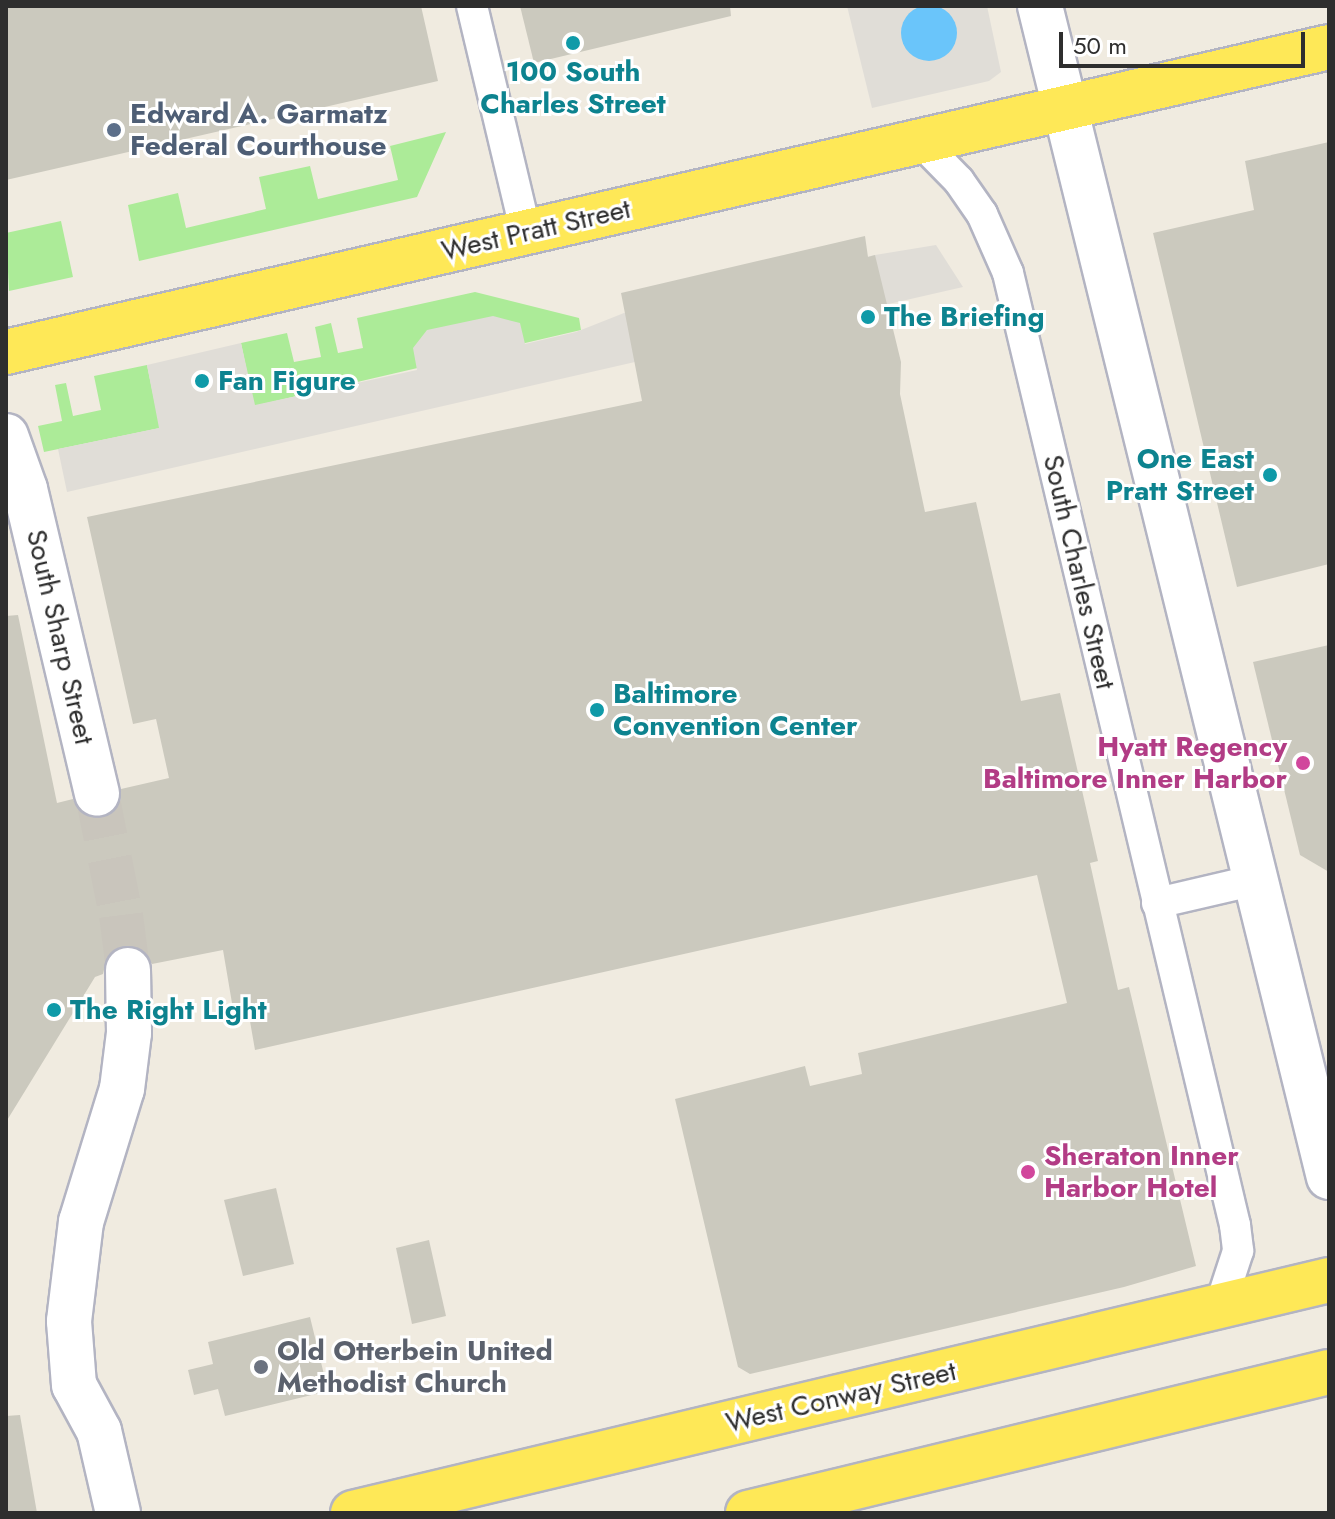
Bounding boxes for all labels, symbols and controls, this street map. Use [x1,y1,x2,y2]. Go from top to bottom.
scale bar [1063,16,1309,66]
text: 50 m [1073,28,1127,63]
marker: 100 South Charles Street [564,34,582,52]
place label: 100 South Charles Street [480,55,666,121]
place label: Edward A. Garmatz Federal Courthouse [130,97,388,163]
marker: Edward A. Garmatz Federal Courthouse [105,121,123,139]
street label: West Pratt Street [438,192,634,268]
place label: The Briefing [884,300,1044,334]
marker: The Briefing [859,308,877,326]
place label: Fan Figure [218,364,356,398]
marker: Fan Figure [193,372,211,390]
place label: One East Pratt Street [1106,442,1254,508]
street label: South Charles Street [1036,452,1122,692]
marker: One East Pratt Street [1261,466,1279,484]
street label: South Sharp Street [19,526,101,748]
place label: Baltimore Convention Center [613,677,857,743]
marker: Baltimore Convention Center [588,701,606,719]
place label: Hyatt Regency Baltimore Inner Harbor [983,730,1287,796]
marker: Hyatt Regency Baltimore Inner Harbor [1294,754,1312,772]
place label: The Right Light [70,993,267,1027]
marker: The Right Light [45,1001,63,1019]
place label: Sheraton Inner Harbor Hotel [1044,1139,1239,1205]
marker: Sheraton Inner Harbor Hotel [1019,1163,1037,1181]
place label: Old Otterbein United Methodist Church [277,1334,553,1400]
street label: West Conway Street [723,1354,959,1440]
marker: Old Otterbein United Methodist Church [252,1358,270,1376]

